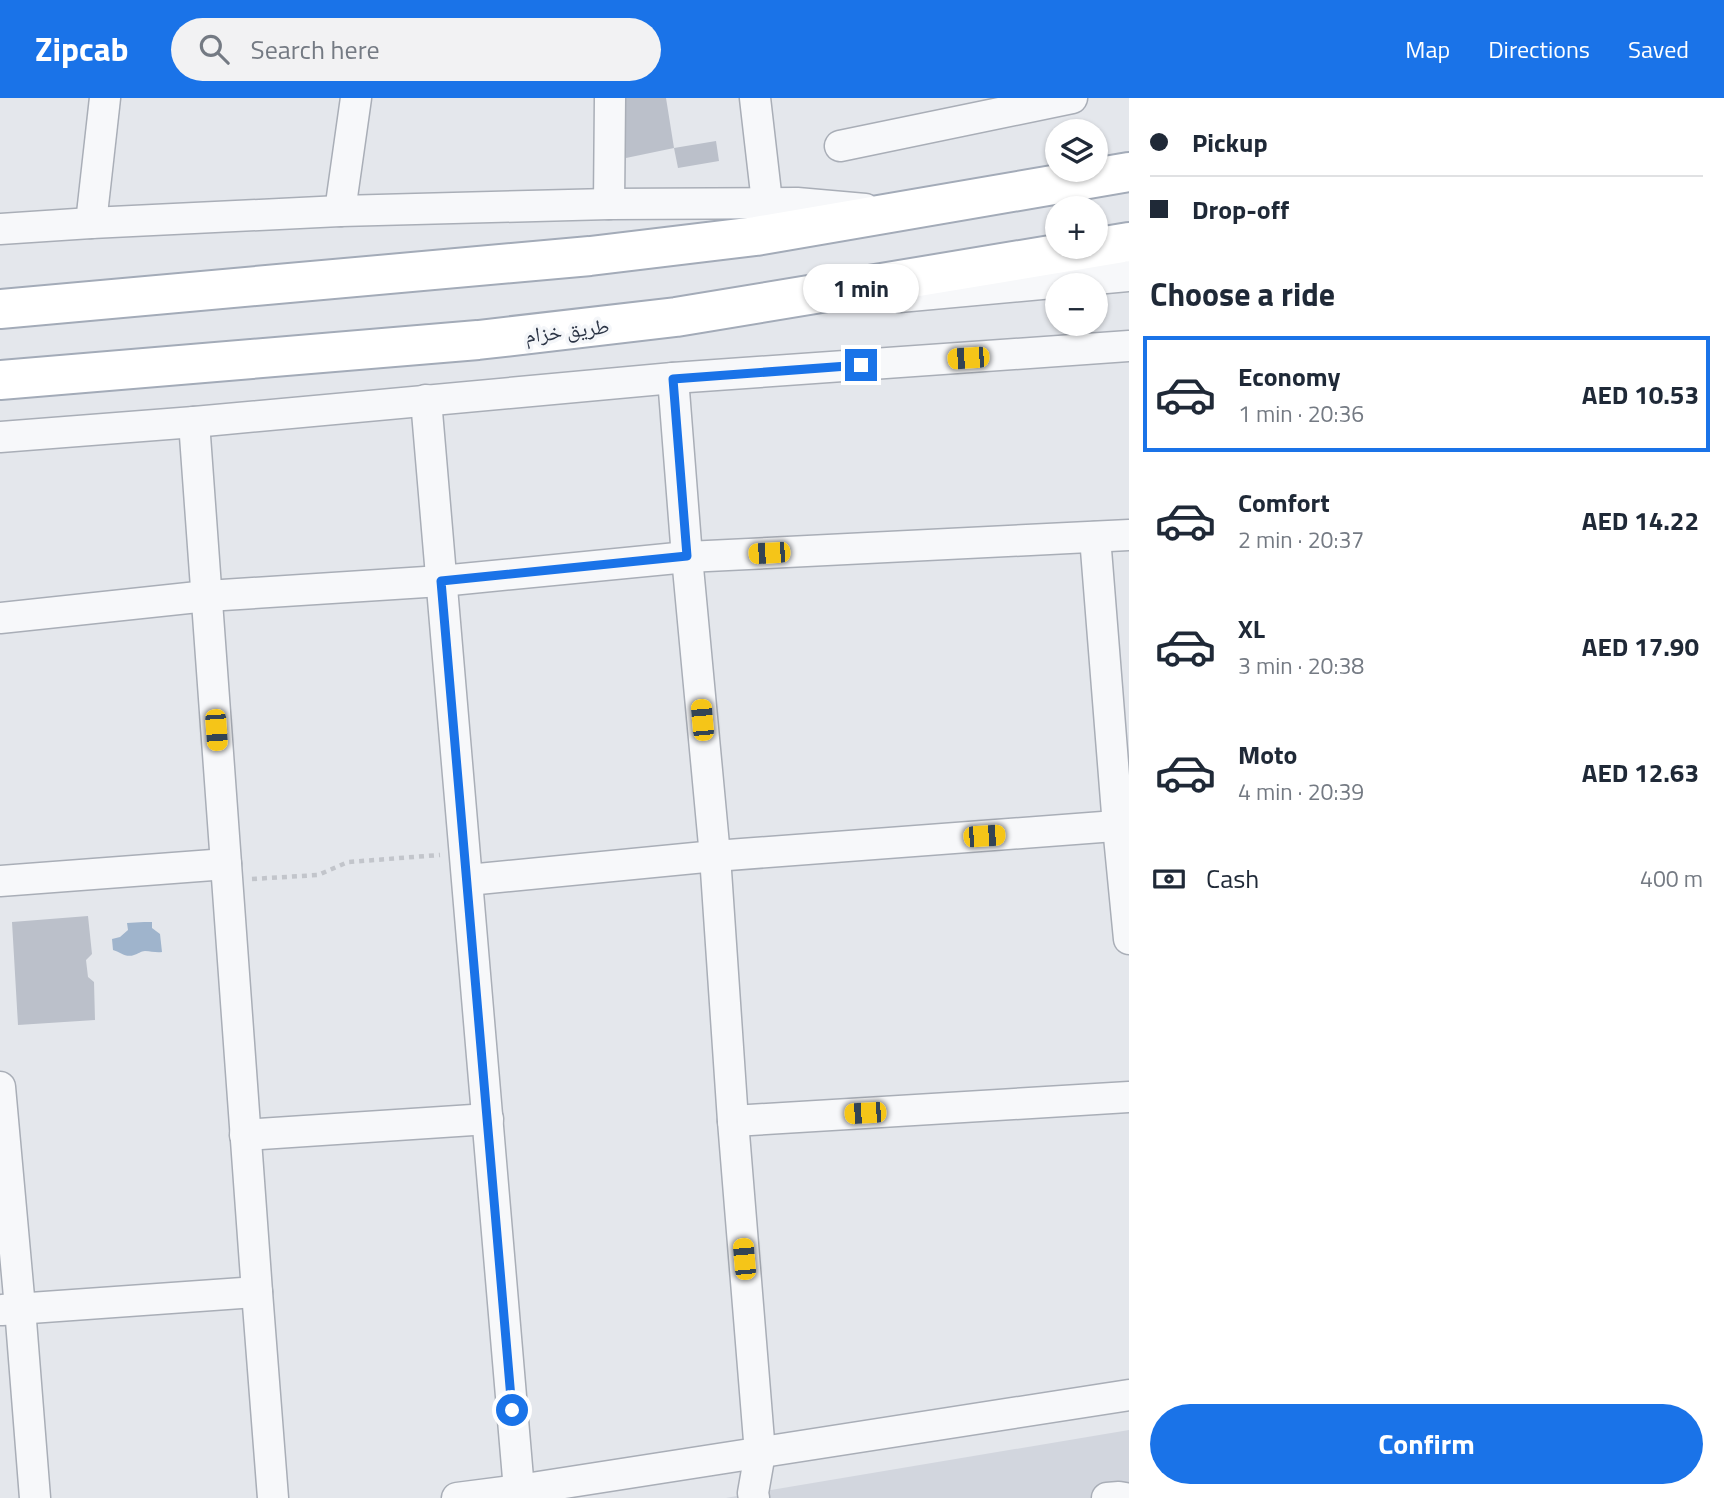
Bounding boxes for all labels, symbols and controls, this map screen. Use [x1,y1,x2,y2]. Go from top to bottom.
search box [171,18,661,81]
text: Zipcab [35,24,129,74]
icon: search [195,30,233,68]
text: Search here [251,30,380,69]
text: Map [1405,31,1450,67]
text: Directions [1488,31,1590,67]
text: Saved [1628,31,1689,67]
map controls [1045,119,1108,336]
button: layers [1045,119,1108,182]
text: Pickup [1192,123,1268,162]
text: Drop-off [1192,190,1289,229]
button: + [1045,196,1108,259]
callout: 1 min [803,264,919,313]
text: Choose a ride [1150,270,1335,318]
text: 1 min [833,271,889,306]
button: − [1045,273,1108,336]
street label: طريق خزام [523,309,611,351]
car [947,346,990,370]
route end [845,349,877,381]
text: Economy [1238,357,1340,396]
icon: car [1154,363,1217,426]
text: AED 10.53 [1582,375,1699,414]
text: 1 min · 20:36 [1238,396,1364,431]
text: Comfort [1238,483,1330,522]
icon: car [1154,489,1217,552]
text: AED 14.22 [1582,501,1699,540]
text: 2 min · 20:37 [1238,522,1364,557]
car [748,541,791,565]
text: XL [1238,609,1265,648]
icon: car [1154,615,1217,678]
text: AED 17.90 [1582,627,1699,666]
text: 3 min · 20:38 [1238,648,1364,683]
car [690,698,715,742]
car [205,708,228,752]
text: Moto [1238,735,1297,774]
icon: car [1154,741,1217,804]
text: AED 12.63 [1582,753,1699,792]
text: 4 min · 20:39 [1238,774,1364,809]
car [963,824,1006,848]
text: Cash [1206,859,1259,898]
icon: cash [1150,860,1188,898]
text: 400 m [1640,861,1703,896]
car [844,1101,887,1125]
car [732,1237,757,1281]
route start [496,1394,528,1426]
button: Confirm [1150,1404,1703,1484]

